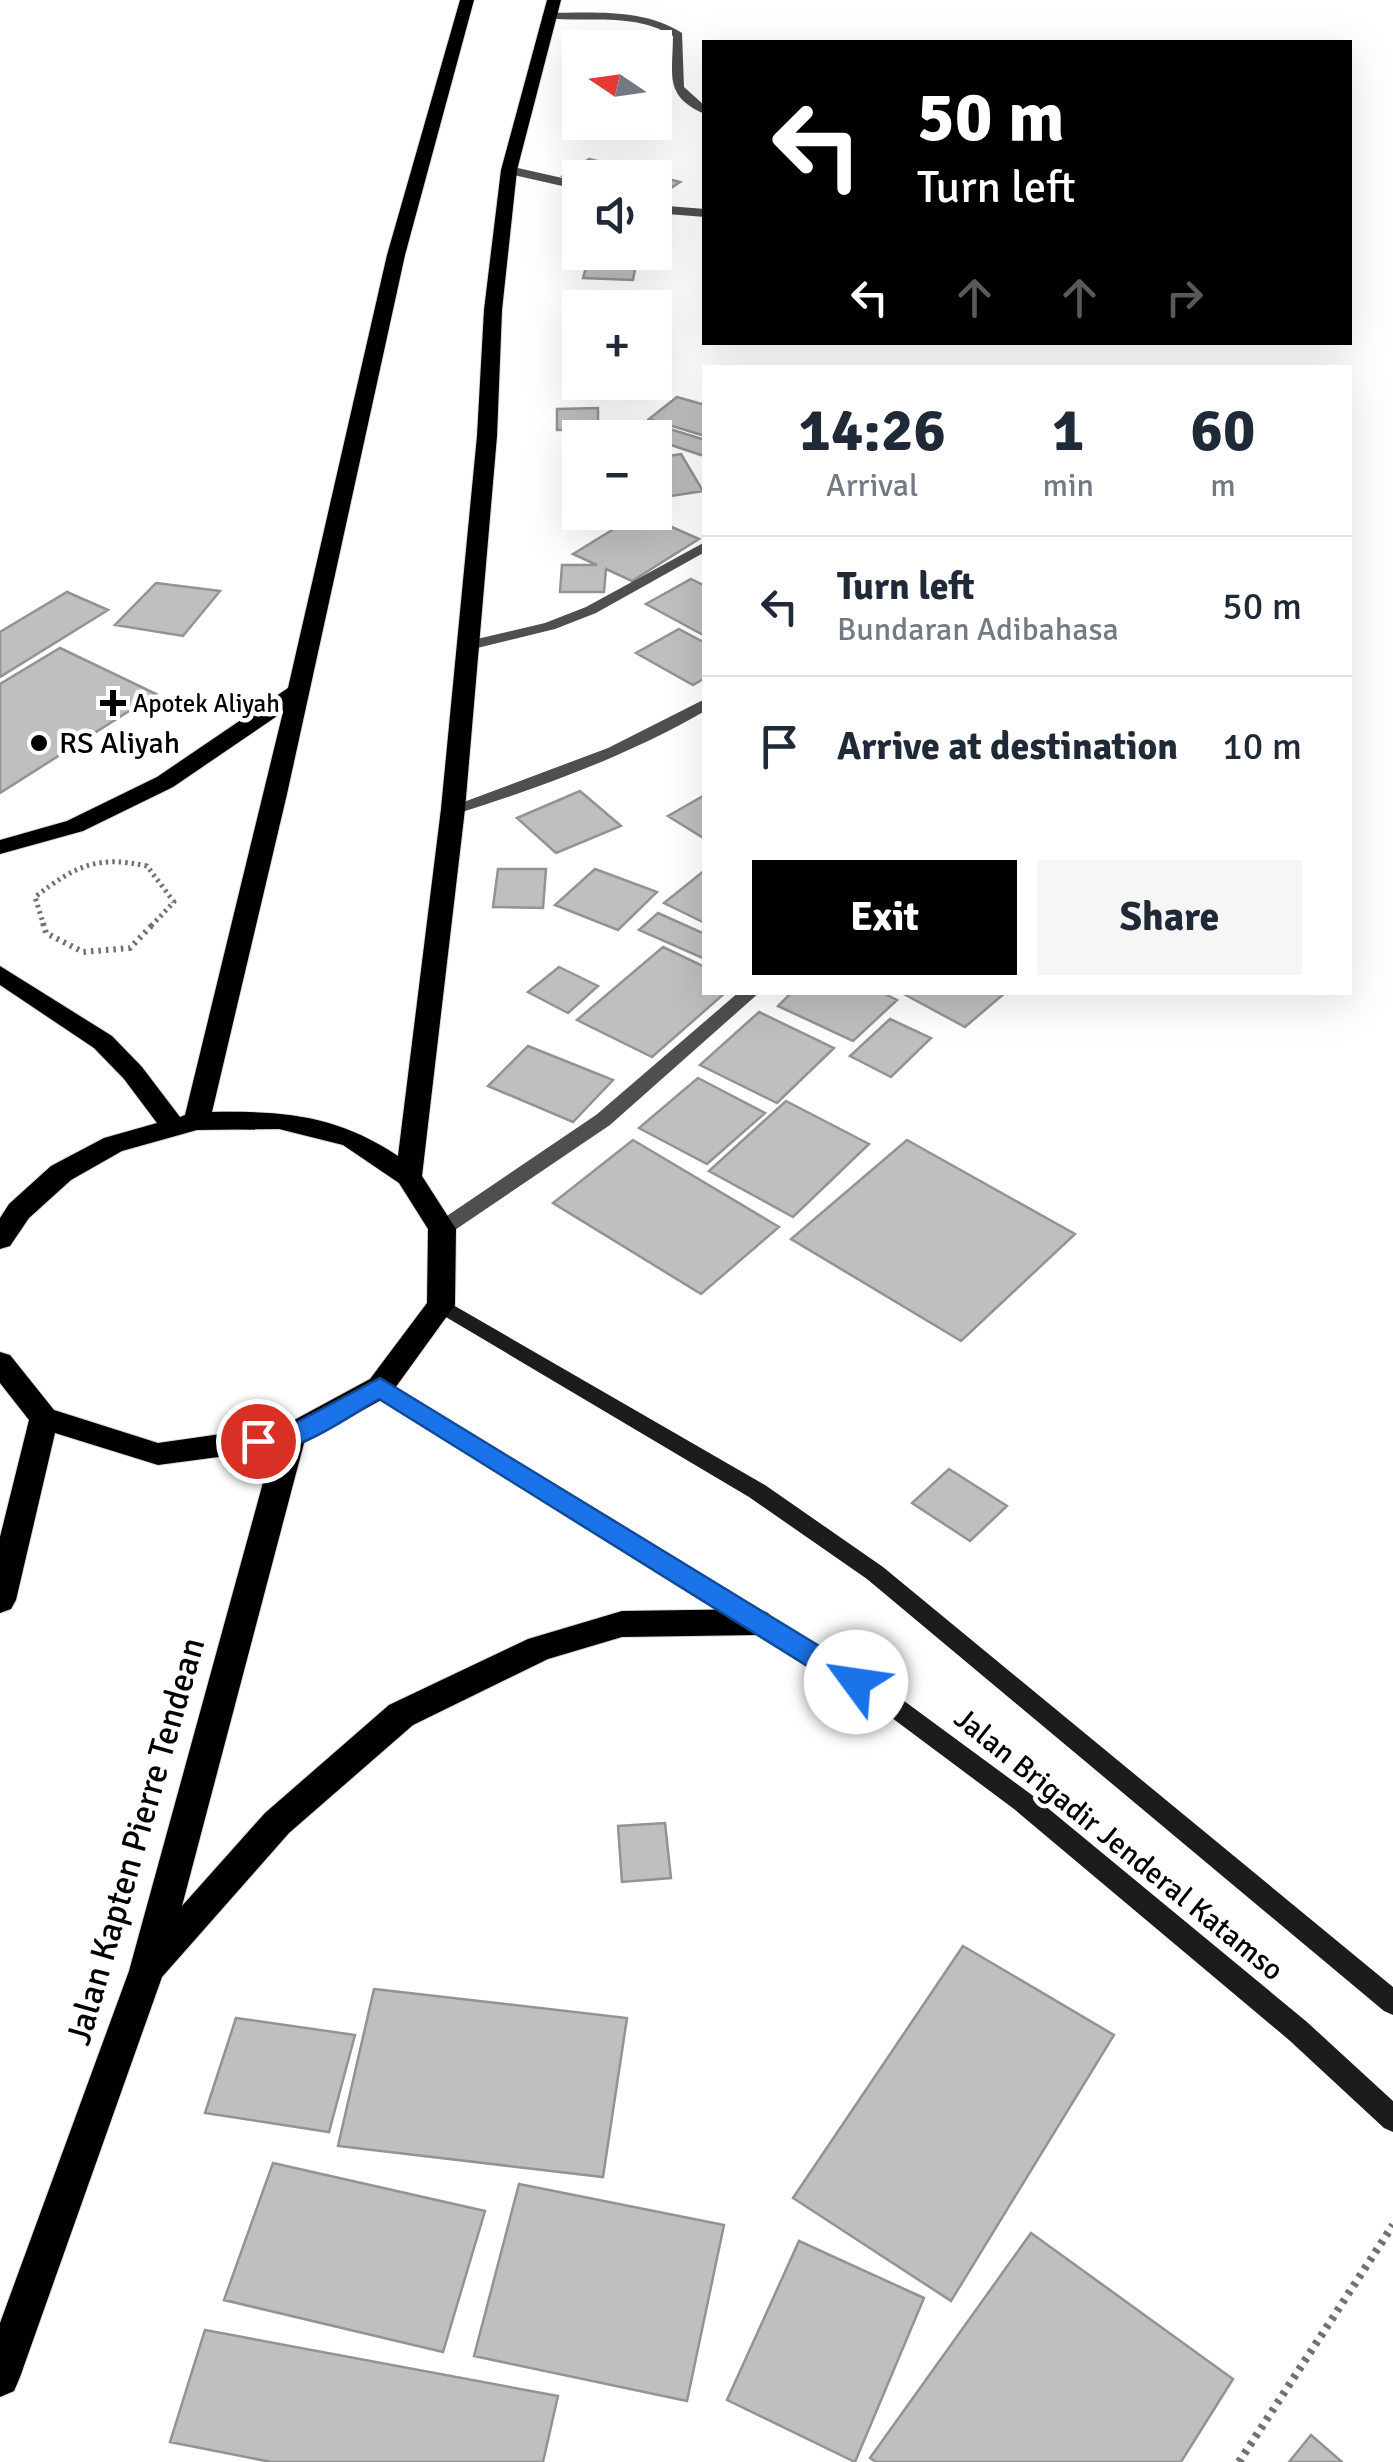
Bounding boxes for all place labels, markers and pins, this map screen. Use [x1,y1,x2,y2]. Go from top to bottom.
place label: Apotek Aliyah [133,688,280,719]
marker: Apotek Aliyah [102,692,124,714]
place label: RS Aliyah [59,725,180,762]
marker: RS Aliyah [28,732,50,754]
pin [216,1399,301,1484]

